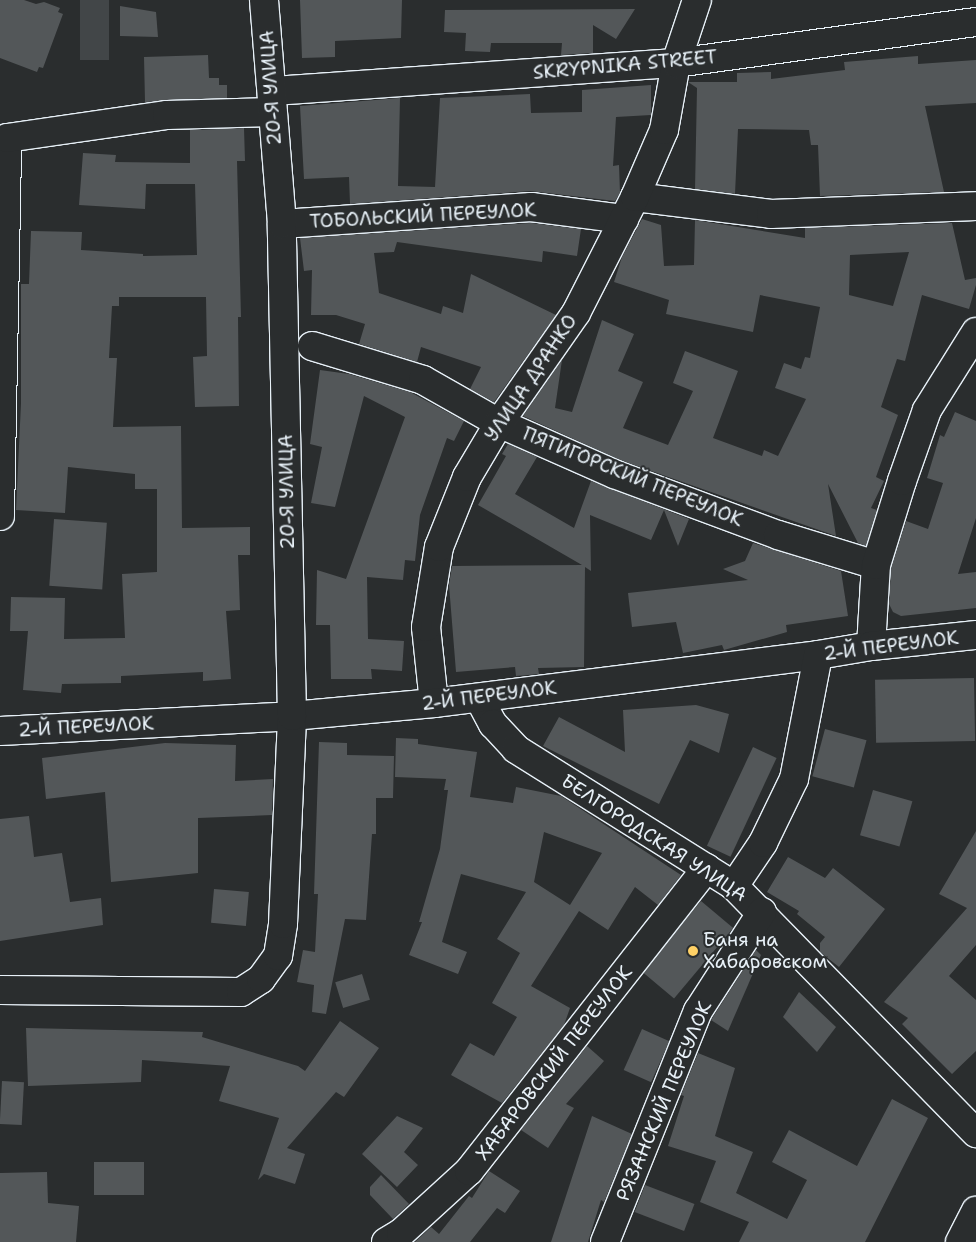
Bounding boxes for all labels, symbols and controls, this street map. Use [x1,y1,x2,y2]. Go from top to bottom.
street label: 20-Я УЛИЦА [256,30,286,146]
street label: SKRYPNIKA STREET [532,46,718,84]
street label: ТОБОЛЬСКИЙ ПЕРЕУЛОК [309,199,537,233]
street label: УЛИЦА ДРАНКО [480,310,582,446]
street label: ПЯТИГОРСКИЙ ПЕРЕУЛОК [520,422,746,532]
street label: 20-Я УЛИЦА [275,434,299,550]
street label: 2-Й ПЕРЕУЛОК [822,626,960,666]
street label: 2-Й ПЕРЕУЛОК [420,676,558,716]
street label: 2-Й ПЕРЕУЛОК [18,712,154,742]
street label: БЕЛГОРОДСКАЯ УЛИЦА [557,769,751,907]
place label: Баня на Хабаровском [703,929,827,973]
marker: Баня на Хабаровском [687,945,699,957]
street label: ХАБАРОВСКИЙ ПЕРЕУЛОК [471,961,637,1165]
street label: РЯЗАНСКИЙ ПЕРЕУЛОК [611,997,717,1205]

